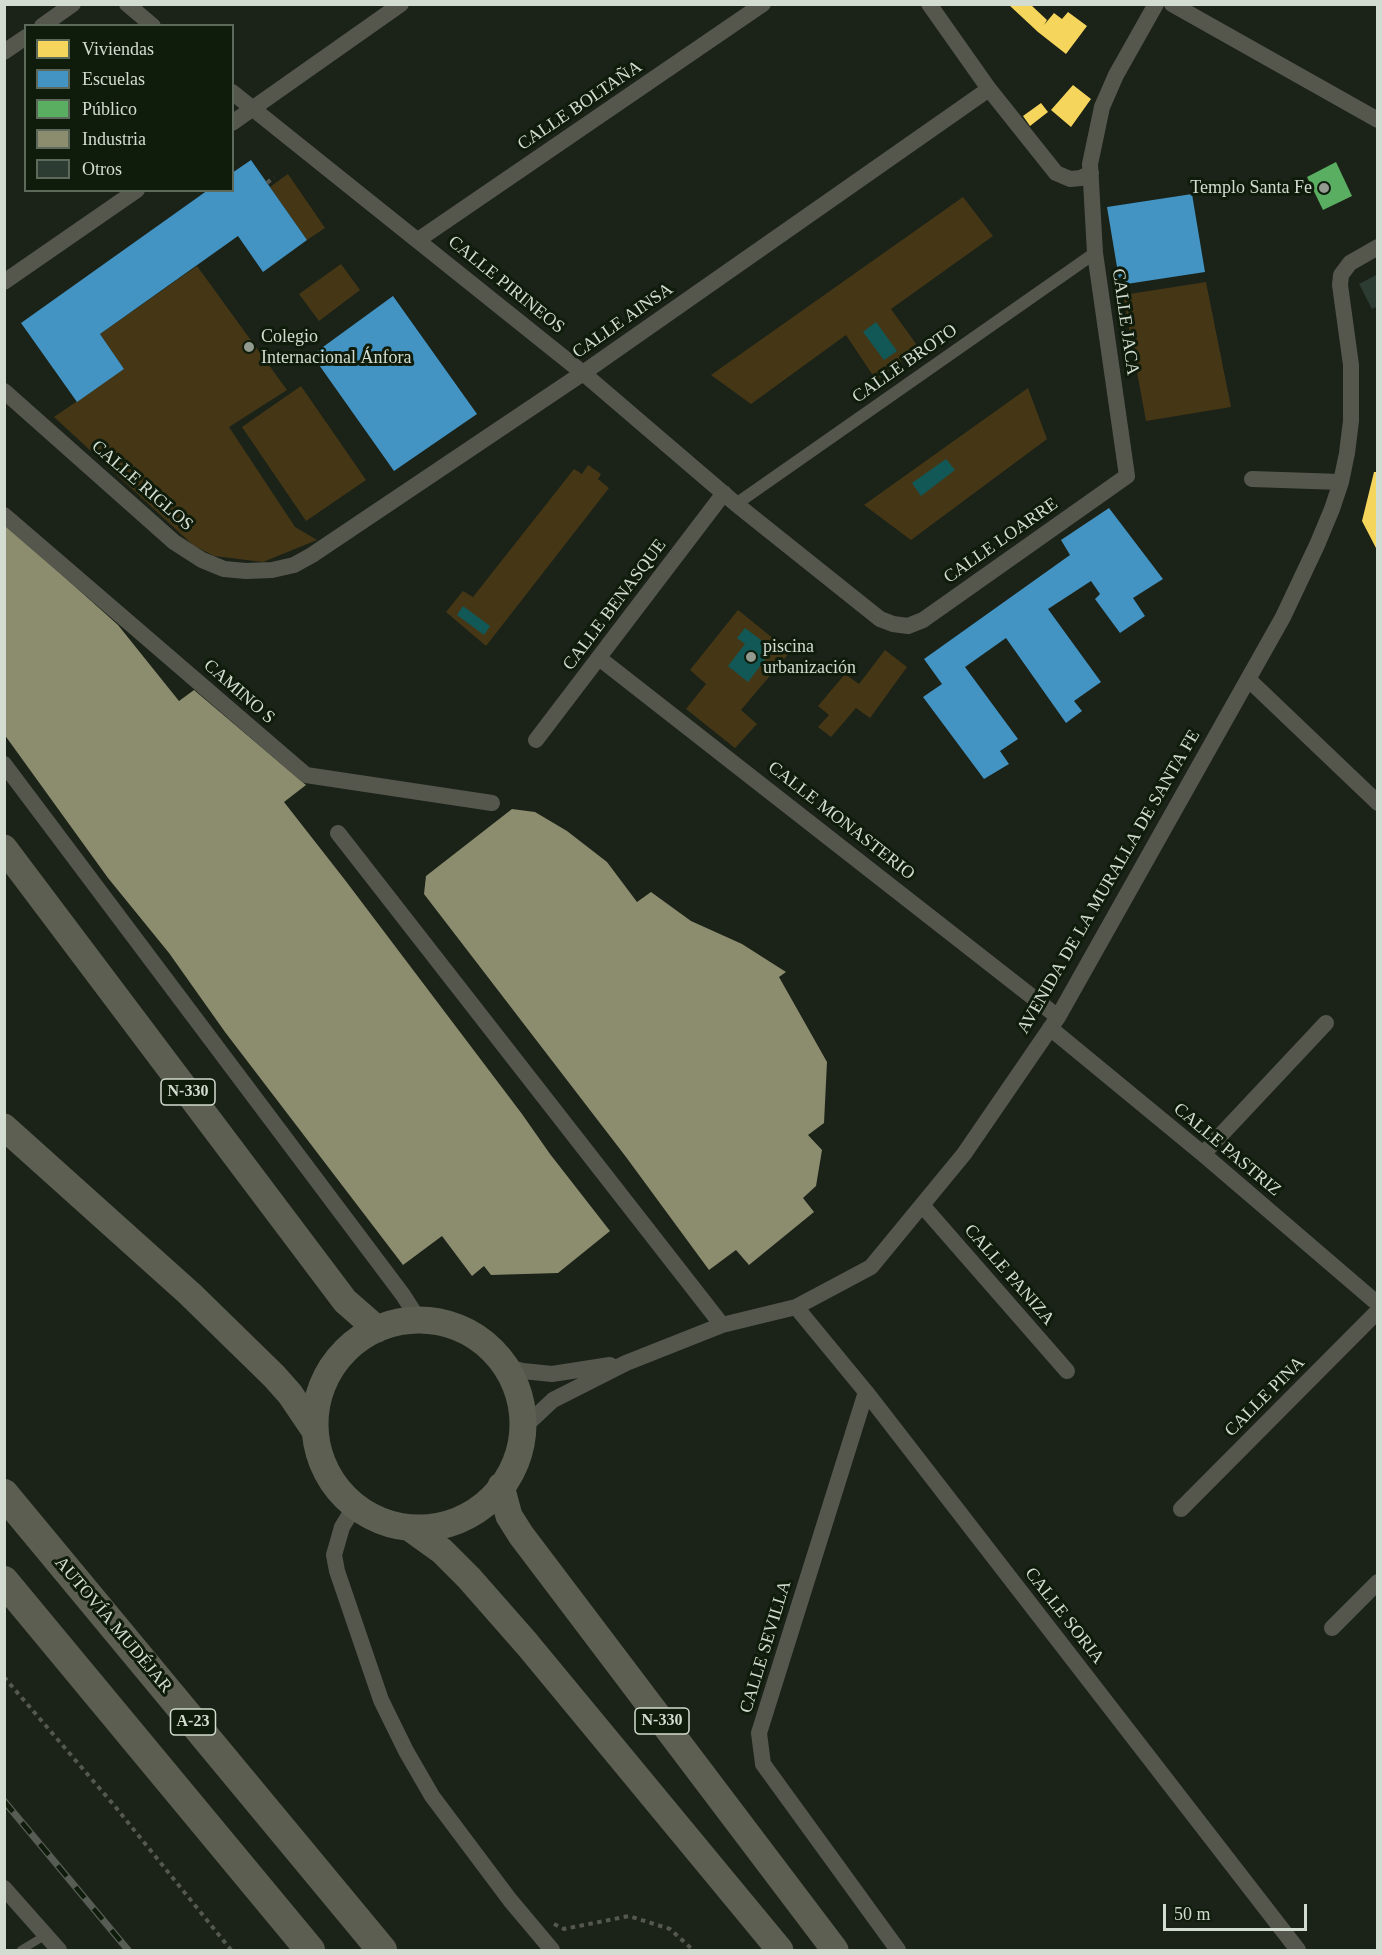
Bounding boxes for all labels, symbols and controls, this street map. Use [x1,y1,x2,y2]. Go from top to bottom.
legend [24,24,234,192]
text: Viviendas [82,39,154,59]
street label: CALLE BOLTAÑA [514,56,646,156]
text: Escuelas [82,69,145,89]
text: Público [82,99,137,119]
text: Industria [82,129,146,149]
text: Otros [82,159,122,179]
place label: Templo Santa Fe [1190,177,1312,199]
marker: Templo Santa Fe [1317,181,1331,195]
street label: CALLE PIRINEOS [443,231,569,339]
street label: CALLE JACA [1107,267,1143,377]
street label: CALLE AINSA [569,278,677,364]
street label: CALLE BROTO [848,320,962,408]
place label: Colegio Internacional Ánfora [261,326,411,368]
marker: Colegio Internacional Ánfora [242,340,256,354]
street label: CALLE RIGLOS [87,436,197,536]
street label: CALLE LOARRE [940,494,1062,588]
street label: CALLE BENASQUE [559,535,671,675]
place label: piscina urbanización [763,636,856,678]
marker: piscina urbanización [744,650,758,664]
street label: CAMINO S [199,655,279,729]
street label: AVENIDA DE LA MURALLA DE SANTA FE [1013,726,1205,1038]
street label: CALLE MONASTERIO [763,757,919,885]
road number: N-330 [161,1079,215,1105]
street label: CALLE PASTRIZ [1169,1099,1285,1201]
street label: CALLE PANIZA [959,1220,1059,1330]
street label: CALLE PINA [1220,1352,1310,1442]
street label: AUTOVÍA MUDÉJAR [50,1552,176,1698]
street label: CALLE SORIA [1020,1563,1108,1669]
street label: CALLE SEVILLA [736,1578,796,1716]
road number: N-330 [635,1708,689,1734]
road number: A-23 [170,1709,216,1735]
scale bar [1166,1892,1310,1930]
text: 50 m [1174,1904,1211,1924]

